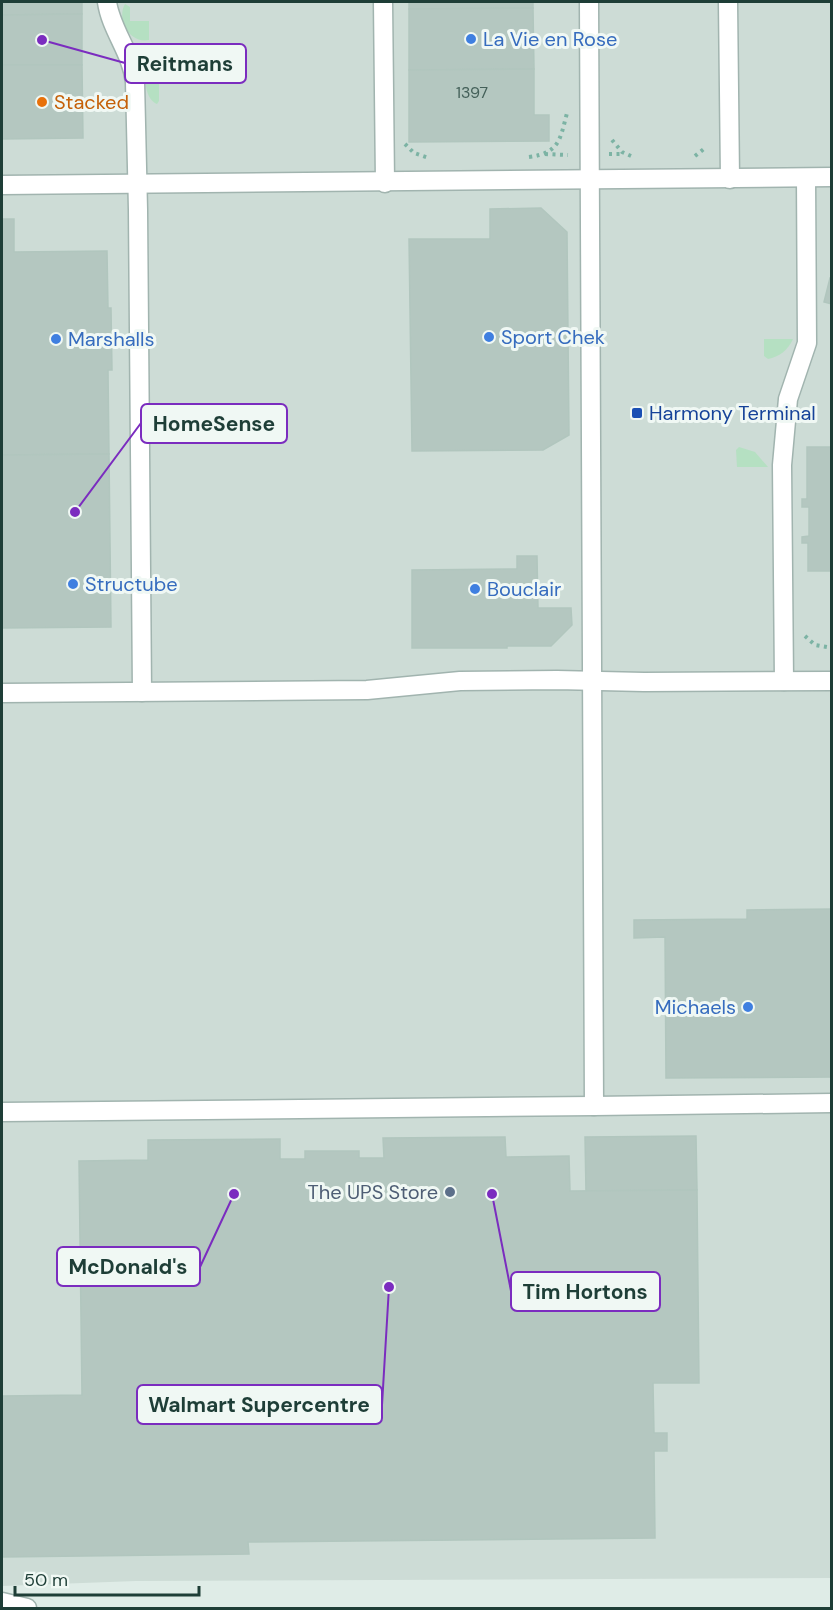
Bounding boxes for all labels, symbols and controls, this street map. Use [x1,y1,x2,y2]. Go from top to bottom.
place label: La Vie en Rose [483,26,617,52]
marker: La Vie en Rose [464,32,478,46]
callout: Reitmans [125,44,246,83]
text: Reitmans [137,50,233,78]
house number: 1397 [456,82,488,103]
place label: Stacked [54,89,129,115]
marker: Stacked [35,95,49,109]
place label: Sport Chek [501,324,605,350]
place label: Marshalls [68,326,154,352]
marker: Sport Chek [482,330,496,344]
marker: Marshalls [49,332,63,346]
place label: Harmony Terminal [649,400,816,426]
callout: HomeSense [141,404,287,443]
marker: Harmony Terminal [630,406,644,420]
text: HomeSense [153,410,275,438]
place label: Structube [85,571,178,597]
place label: Bouclair [487,576,561,602]
marker: Structube [66,577,80,591]
marker: Bouclair [468,582,482,596]
place label: Michaels [655,994,736,1020]
marker: Michaels [741,1000,755,1014]
place label: The UPS Store [308,1179,438,1205]
marker: The UPS Store [443,1185,457,1199]
callout: McDonald's [57,1247,200,1286]
text: McDonald's [69,1253,187,1281]
callout: Tim Hortons [511,1272,660,1311]
text: Tim Hortons [522,1278,648,1306]
callout: Walmart Supercentre [137,1385,382,1424]
text: Walmart Supercentre [148,1391,370,1419]
scale bar [15,1559,200,1597]
text: 50 m [24,1568,68,1592]

